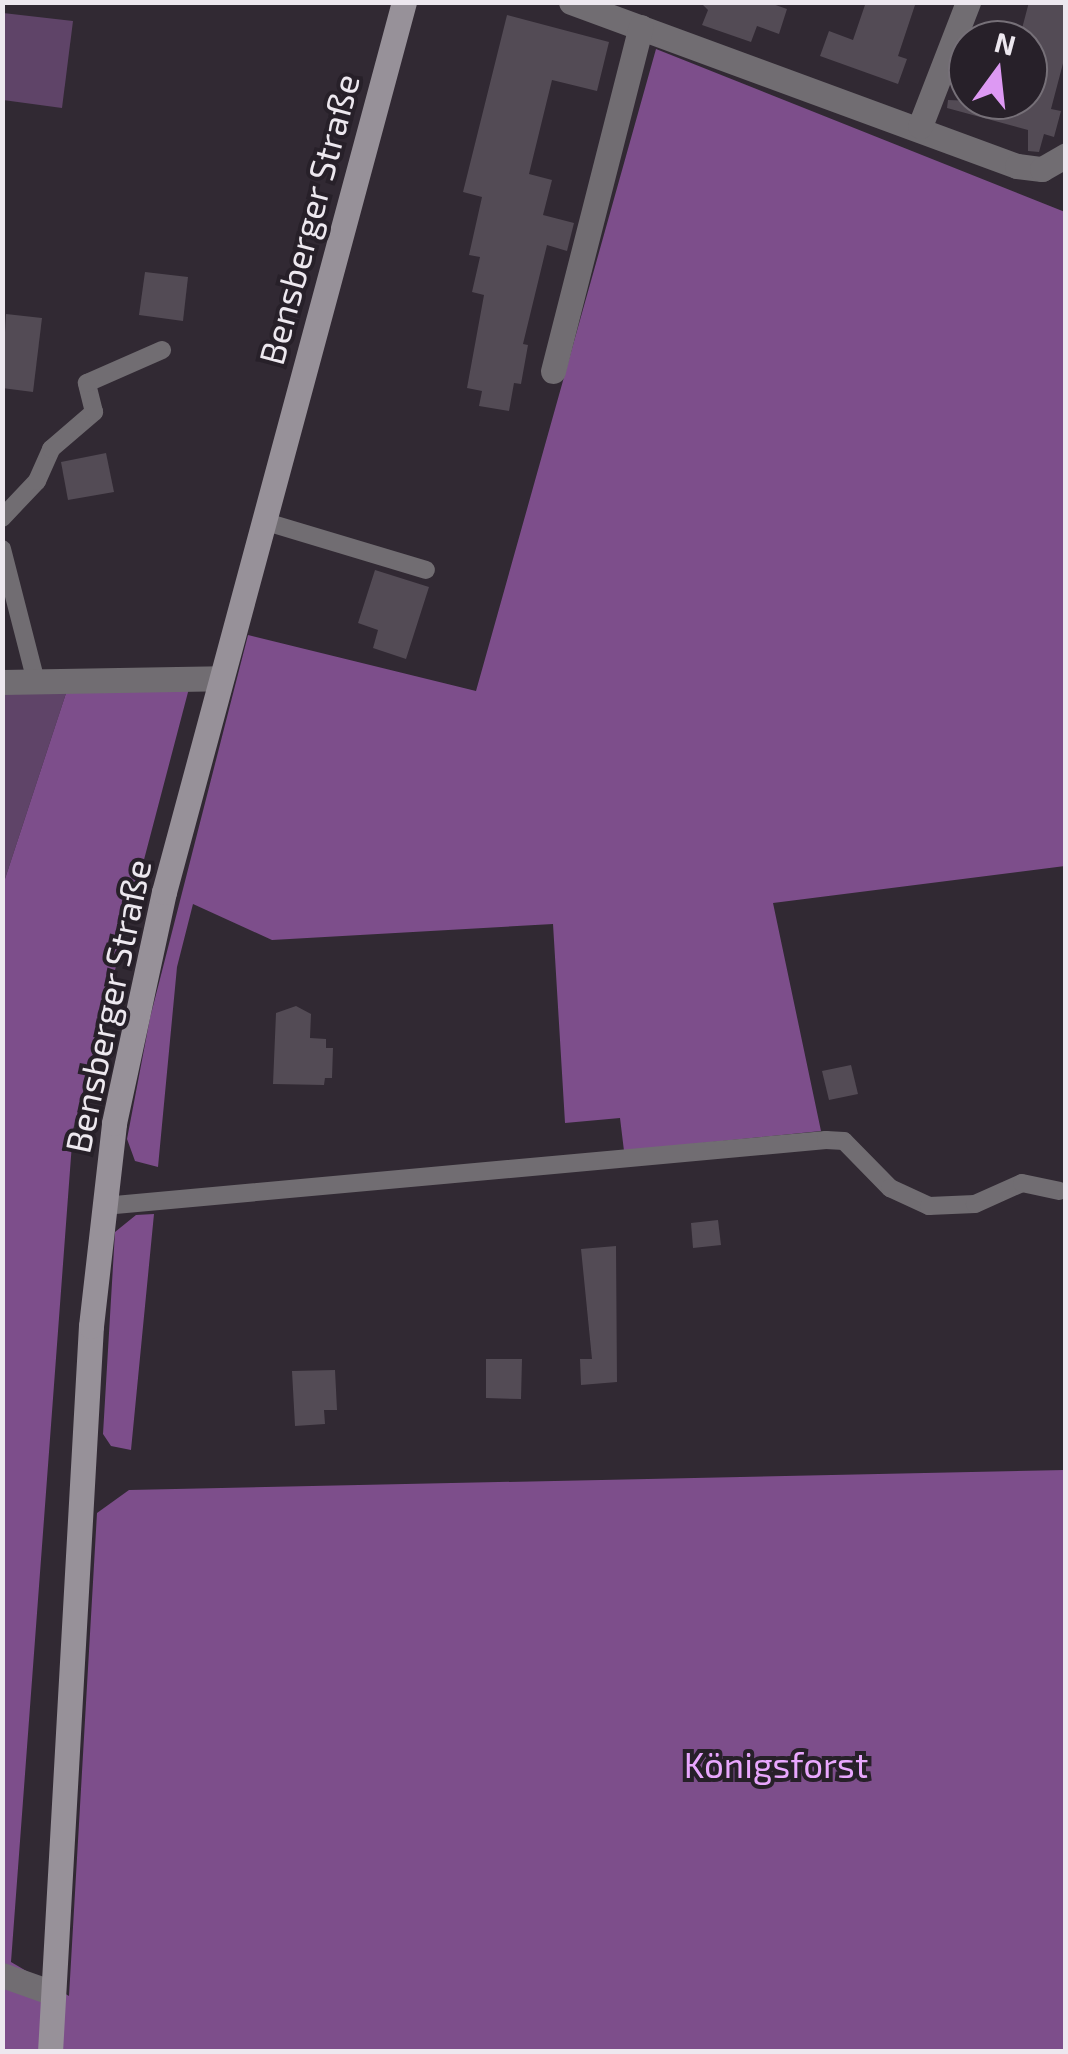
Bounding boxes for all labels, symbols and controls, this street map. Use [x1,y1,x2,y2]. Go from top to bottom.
north arrow [948,20,1048,120]
text: N [991,24,1019,62]
street label: Bensberger Straße [249,69,367,369]
street label: Bensberger Straße [55,855,159,1157]
park label: Königsforst [684,1743,868,1785]

